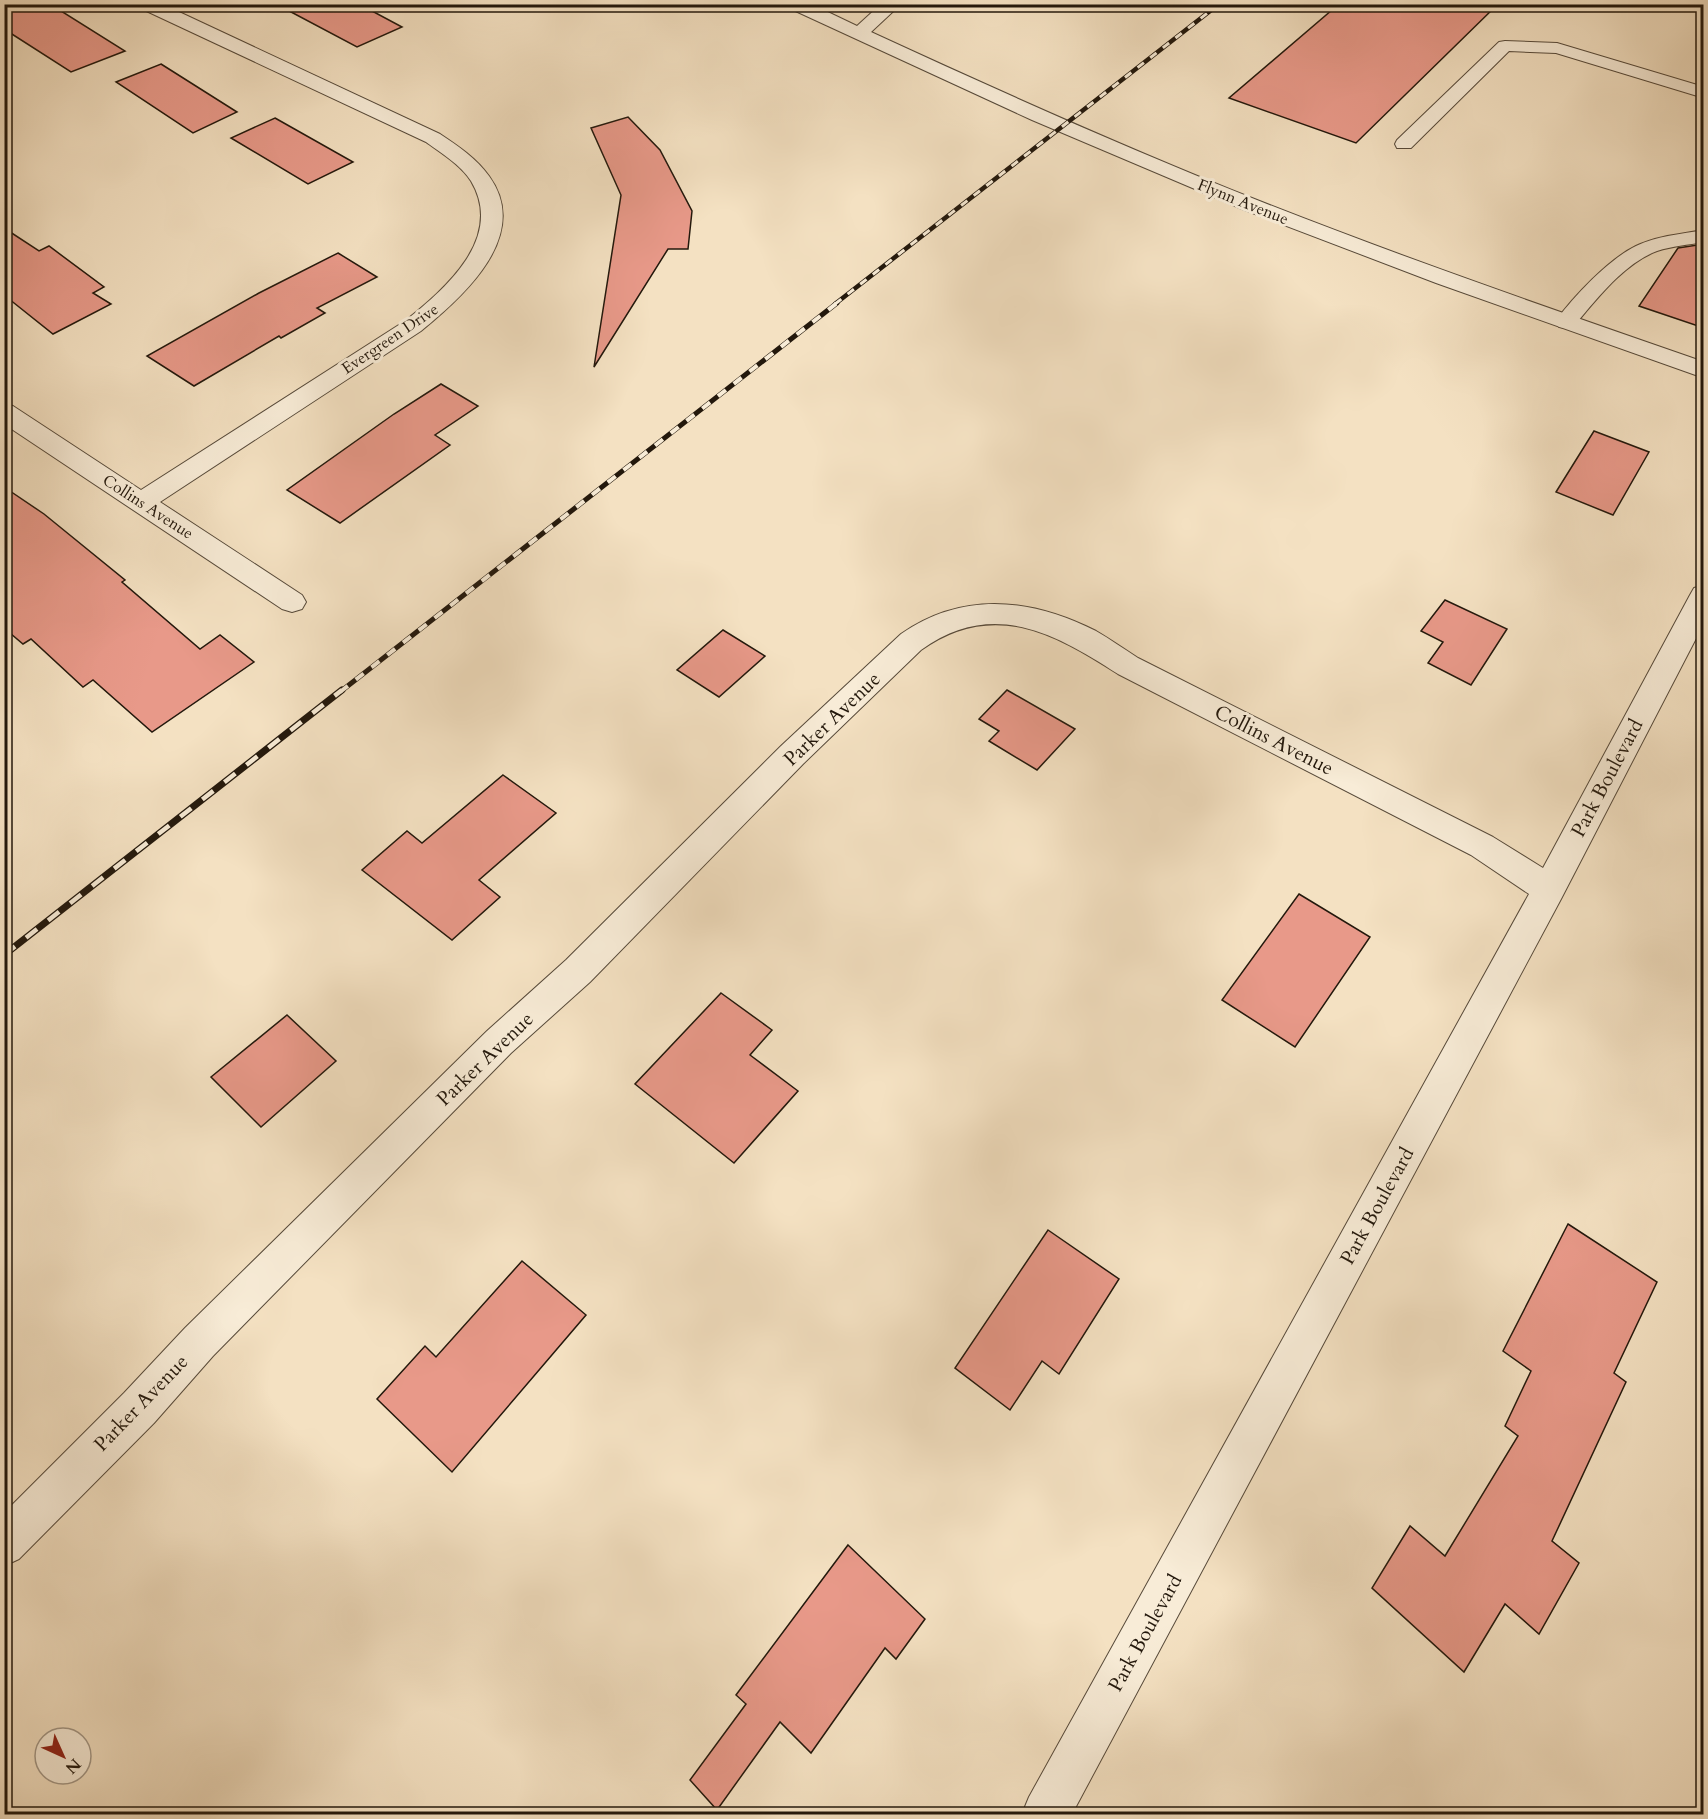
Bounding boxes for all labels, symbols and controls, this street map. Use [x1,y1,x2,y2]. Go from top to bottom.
street label: Flynn Avenue [1194,174,1292,230]
street label: Evergreen Drive [337,298,443,380]
street label: Collins Avenue [98,469,198,545]
street label: Parker Avenue [778,666,886,772]
street label: Collins Avenue [1210,698,1338,782]
street label: Park Boulevard [1565,714,1650,842]
street label: Parker Avenue [431,1006,539,1112]
street label: Park Boulevard [1334,1142,1421,1269]
street label: Parker Avenue [88,1349,194,1457]
street label: Park Boulevard [1102,1569,1189,1696]
north arrow [33,1726,93,1786]
text: N [60,1753,86,1779]

